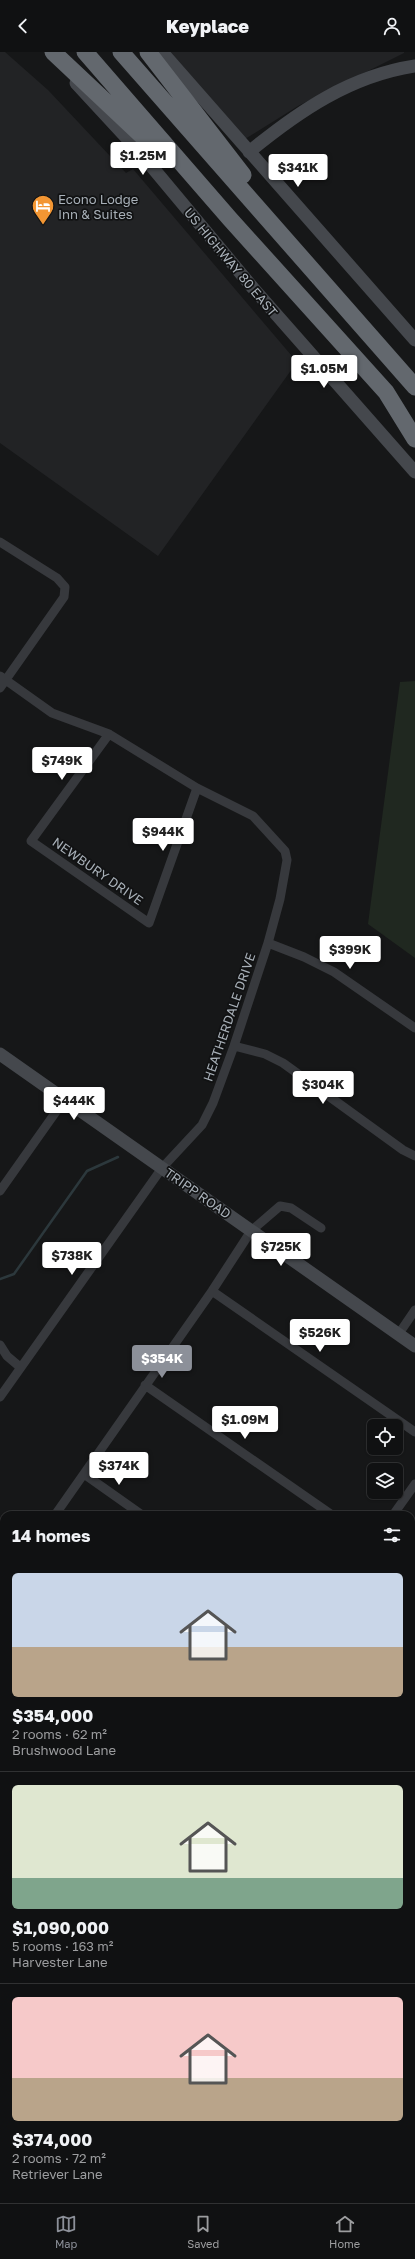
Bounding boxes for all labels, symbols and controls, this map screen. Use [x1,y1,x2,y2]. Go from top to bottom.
icon: back [12,15,34,37]
text: Keyplace [166,15,249,37]
icon: person [381,15,403,37]
pin: $1.25M [110,142,176,176]
text: $1.25M [120,147,167,163]
pin: $341K [270,154,326,188]
text: $341K [278,159,318,175]
place label: Econo Lodge Inn & Suites [58,191,138,222]
hotel icon: Econo Lodge Inn & Suites [30,193,56,226]
street label: US HIGHWAY 80 EAST [181,204,281,320]
pin: $1.05M [291,355,357,389]
text: $1.05M [300,360,348,376]
pin: $749K [34,747,90,781]
text: $749K [41,752,83,768]
pin: $944K [135,818,191,852]
text: $944K [142,823,184,839]
street label: NEWBURY DRIVE [50,834,147,908]
pin: $399K [322,936,378,970]
text: $399K [329,941,371,957]
street label: HEATHERDALE DRIVE [199,951,259,1083]
pin: $304K [295,1071,351,1105]
text: $304K [302,1076,344,1092]
pin: $444K [46,1087,102,1121]
text: $444K [53,1092,95,1108]
street label: TRIPP ROAD [162,1164,234,1222]
pin: $725K [253,1233,309,1267]
text: $725K [260,1238,302,1254]
pin: $738K [44,1242,100,1276]
text: $738K [51,1247,93,1263]
pin: $526K [292,1319,348,1353]
text: $526K [299,1324,341,1340]
pin: $354K [134,1345,190,1379]
text: $354K [141,1350,183,1366]
pin: $1.09M [212,1406,278,1440]
text: $1.09M [221,1411,269,1427]
map controls [367,1419,403,1499]
button: locate [367,1419,403,1455]
pin: $374K [91,1452,147,1486]
text: $374K [98,1457,140,1473]
button: layers [367,1463,403,1499]
icon: filters [381,1524,403,1546]
text: 14 homes [12,1525,91,1546]
icon: home [172,1599,244,1671]
text: $354,000 [12,1705,93,1726]
text: 2 rooms · 62 m² [12,1726,107,1742]
text: Brushwood Lane [12,1742,116,1758]
icon: home [172,1811,244,1883]
text: $1,090,000 [12,1917,109,1938]
text: 5 rooms · 163 m² [12,1938,113,1954]
text: Harvester Lane [12,1954,108,1970]
icon: home [172,2023,244,2095]
text: $374,000 [12,2129,92,2150]
text: 2 rooms · 72 m² [12,2150,106,2166]
text: Retriever Lane [12,2166,103,2182]
tab: Map [55,2213,77,2250]
tab: Saved [187,2213,219,2250]
tab: Home [329,2213,360,2250]

